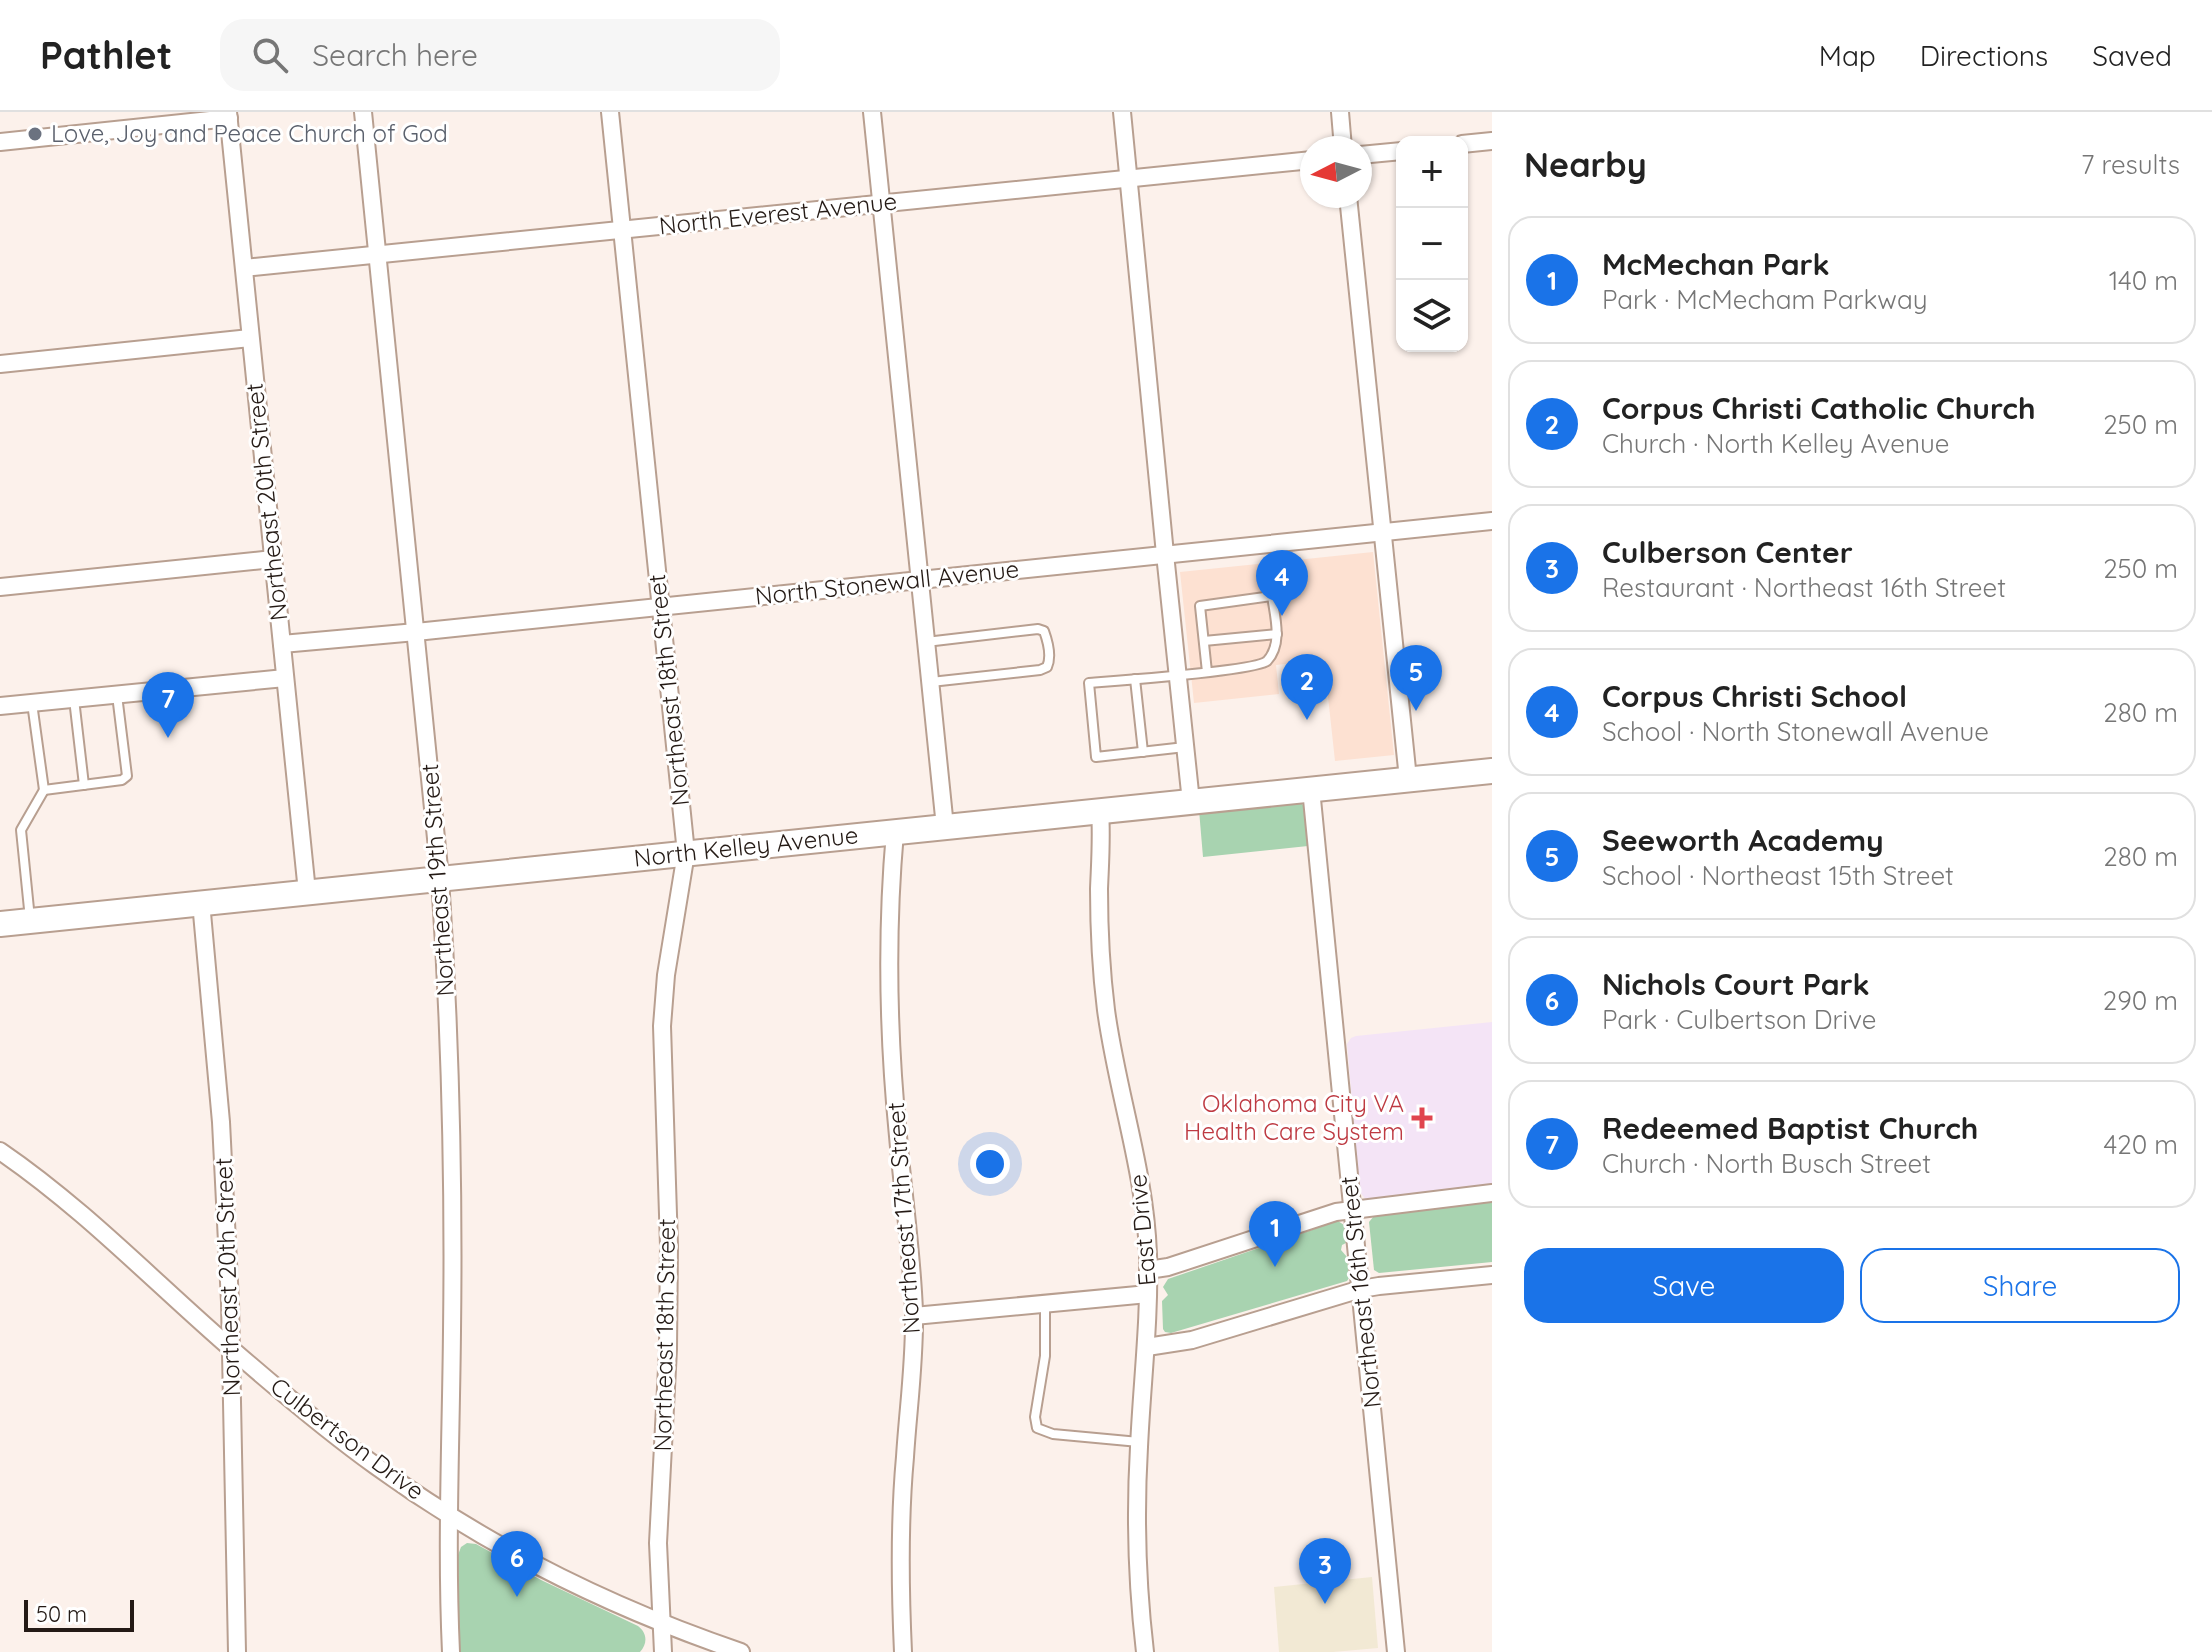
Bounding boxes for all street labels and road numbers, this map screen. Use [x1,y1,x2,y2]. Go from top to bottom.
street label: North Everest Avenue [657,186,898,240]
street label: Northeast 20th Street [239,382,293,622]
street label: North Stonewall Avenue [753,553,1020,611]
street label: Northeast 18th Street [641,573,695,807]
street label: Northeast 19th Street [414,763,460,997]
street label: North Kelley Avenue [632,819,859,873]
street label: Northeast 17th Street [880,1101,926,1335]
street label: Northeast 20th Street [208,1157,246,1397]
street label: East Drive [1122,1173,1162,1287]
street label: Northeast 16th Street [1333,1175,1387,1409]
street label: Northeast 18th Street [647,1218,681,1452]
street label: Culbertson Drive [265,1371,430,1506]

